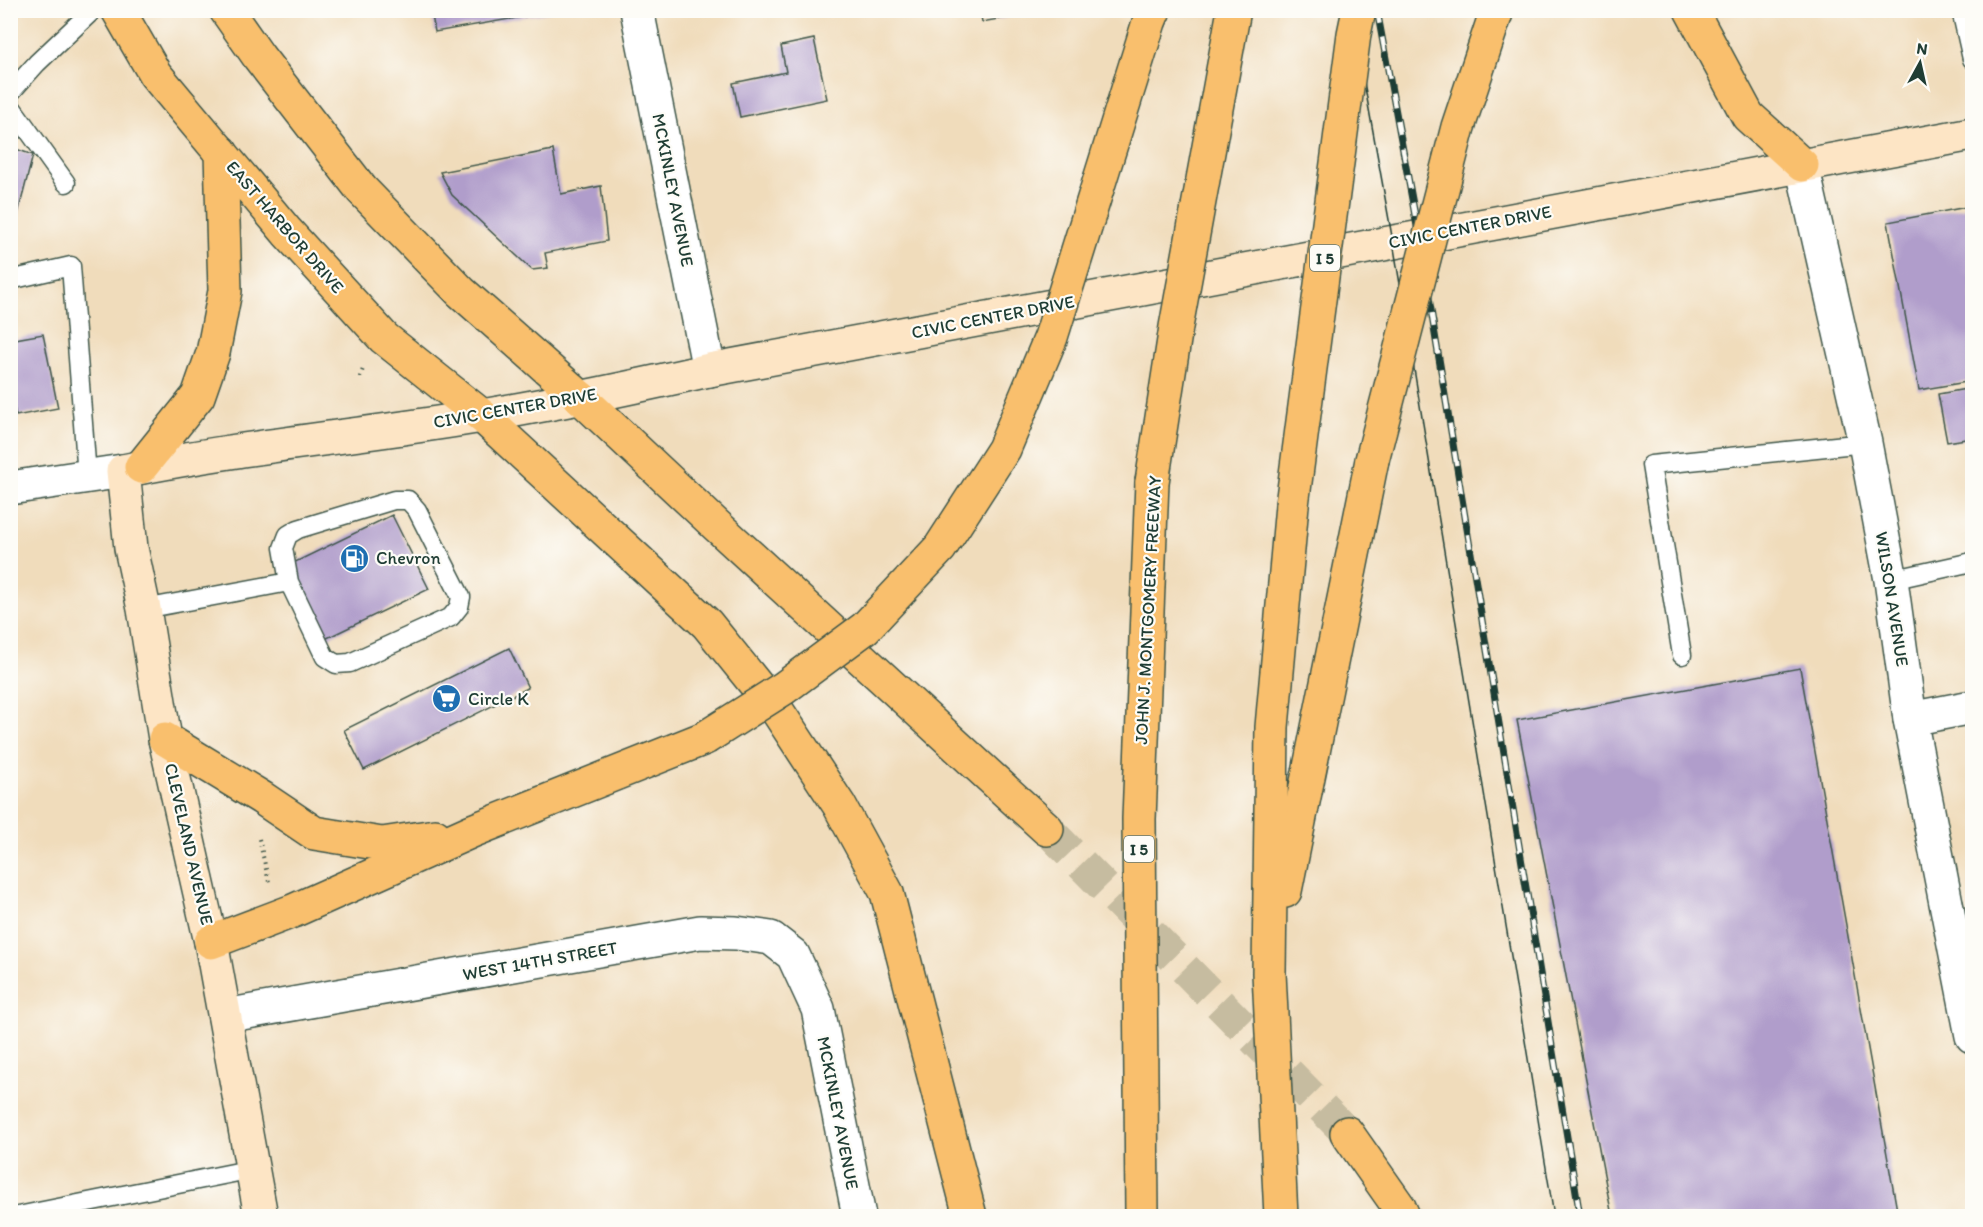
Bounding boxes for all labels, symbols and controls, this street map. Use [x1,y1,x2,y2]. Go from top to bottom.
north arrow [1890,33,1950,93]
text: N [1915,38,1929,59]
street label: MCKINLEY AVENUE [647,111,699,269]
street label: EAST HARBOR DRIVE [221,156,349,298]
street label: CIVIC CENTER DRIVE [1387,200,1553,254]
road number: I 5 [1310,245,1340,271]
street label: CIVIC CENTER DRIVE [910,290,1076,344]
street label: CIVIC CENTER DRIVE [432,383,598,433]
street label: JOHN J. MONTGOMERY FREEWAY [1130,474,1166,745]
street label: WILSON AVENUE [1870,530,1914,668]
fuel station icon: Chevron [339,542,371,574]
place label: Chevron [376,547,441,569]
supermarket icon: Circle K [431,683,463,715]
place label: Circle K [468,688,529,710]
street label: CLEVELAND AVENUE [160,761,218,927]
road number: I 5 [1124,836,1154,862]
street label: WEST 14TH STREET [461,937,619,985]
street label: MCKINLEY AVENUE [812,1034,864,1192]

